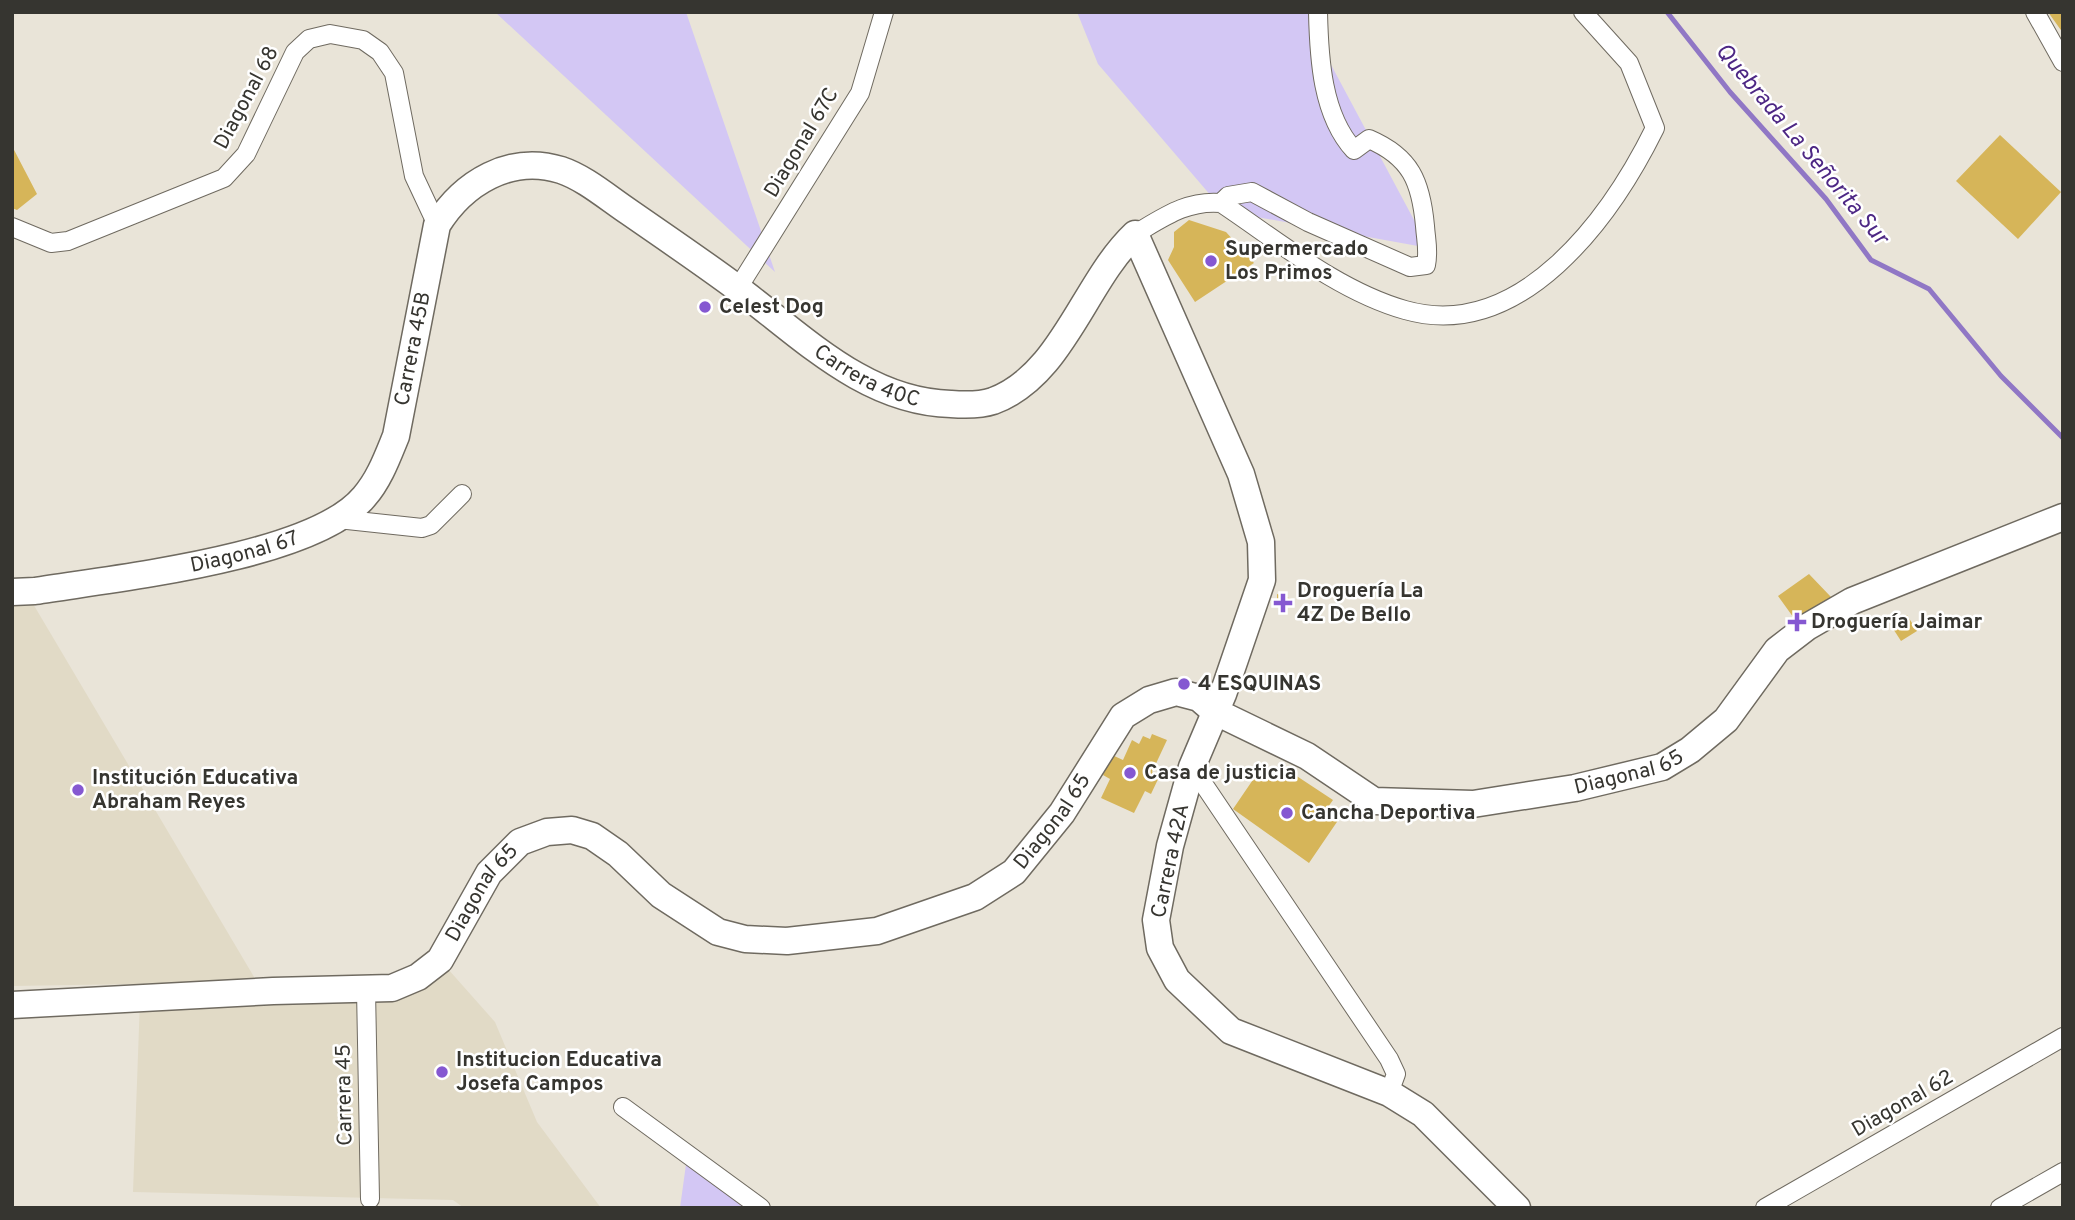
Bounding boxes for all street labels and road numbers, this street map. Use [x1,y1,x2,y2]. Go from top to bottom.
street label: Diagonal 68 [209,42,285,154]
street label: Diagonal 67C [759,83,845,203]
street label: Carrera 45B [389,289,437,408]
street label: Carrera 40C [808,338,923,414]
street label: Diagonal 67 [188,525,302,579]
street label: Diagonal 65 [1571,743,1689,801]
street label: Diagonal 65 [1008,768,1097,875]
street label: Carrera 42A [1146,801,1196,921]
street label: Diagonal 65 [439,838,524,947]
street label: Carrera 45 [331,1044,359,1146]
street label: Diagonal 62 [1847,1064,1959,1144]

